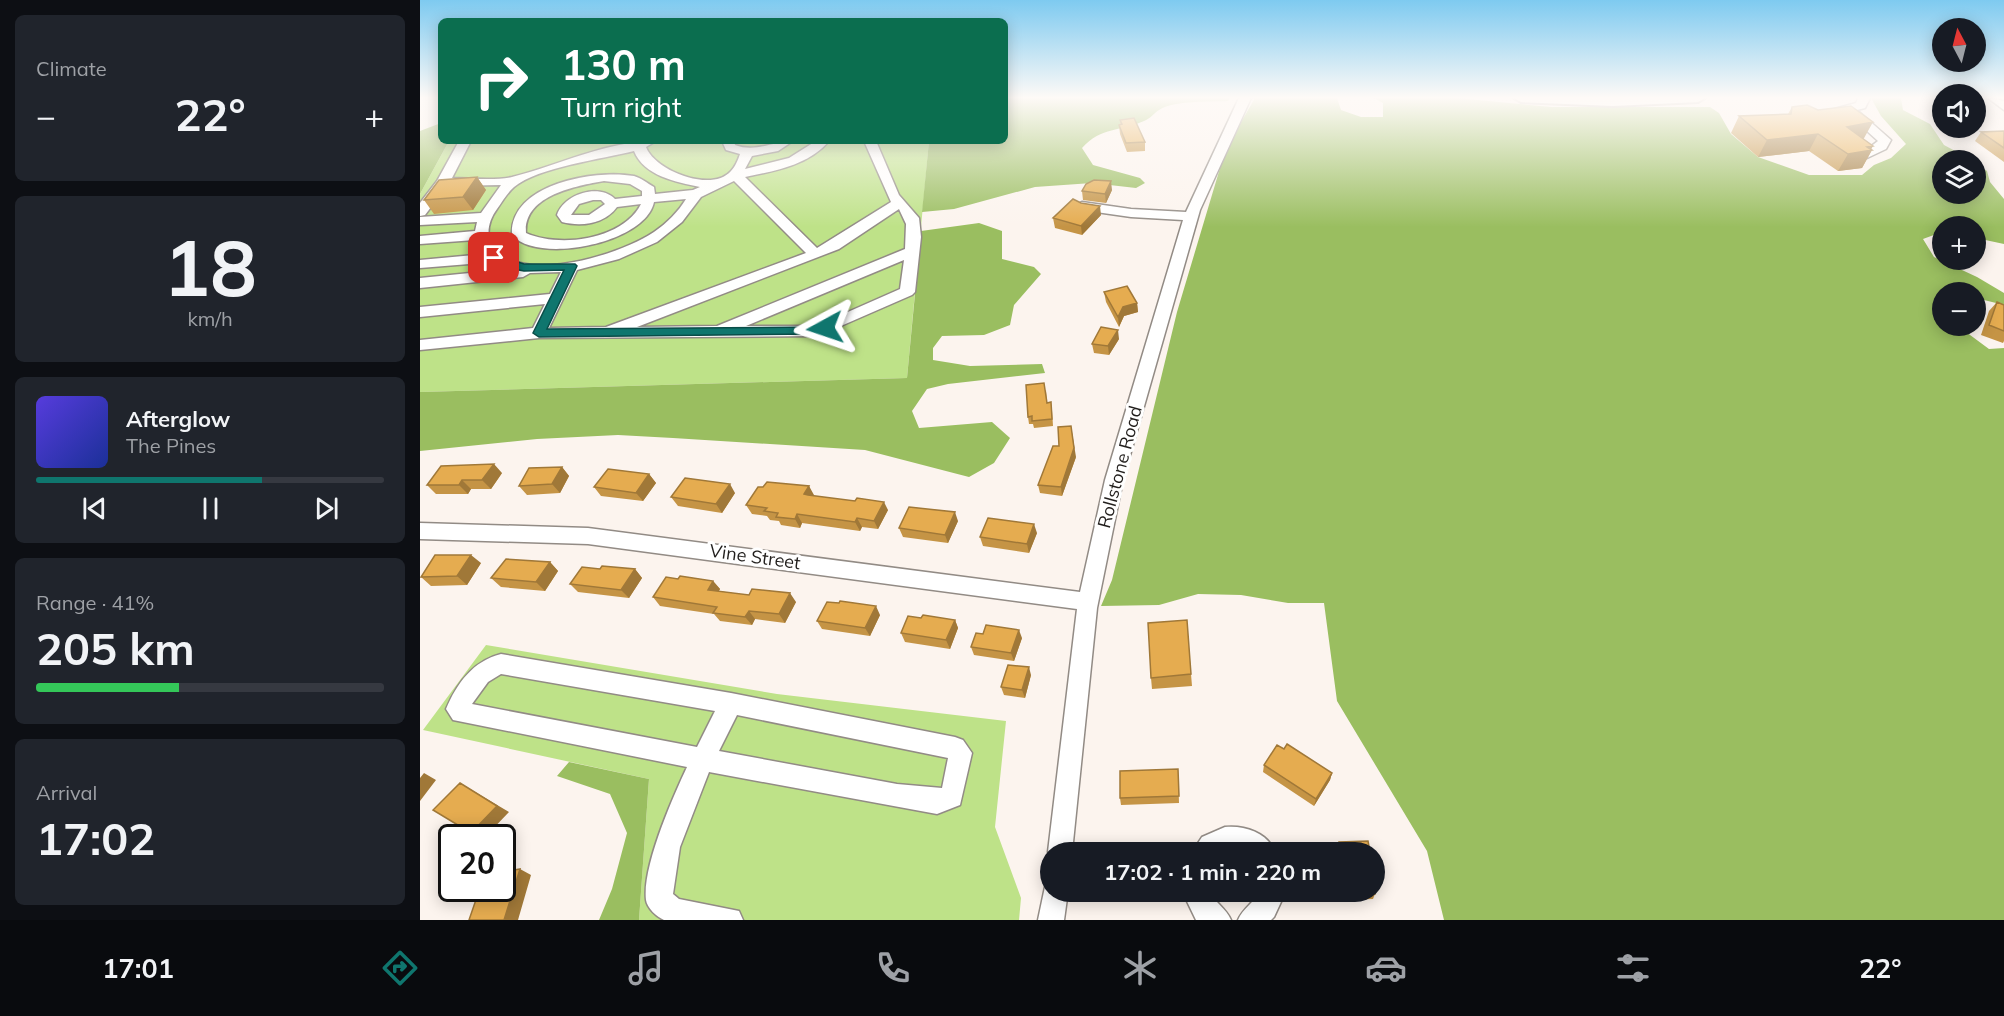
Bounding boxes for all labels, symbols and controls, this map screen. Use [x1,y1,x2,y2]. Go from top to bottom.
north arrow [1932,18,1986,72]
map controls [1932,18,1986,336]
text: 130 m [561,38,686,91]
icon: right [462,42,540,120]
text: Climate [36,56,107,81]
button: sound [1932,84,1986,138]
text: 22° [174,86,246,142]
text: Turn right [561,90,681,124]
text: − [36,95,56,136]
text: + [364,95,384,136]
button: layers [1932,150,1986,204]
button: + [1932,216,1986,270]
text: 18 [163,218,257,316]
pin [468,232,519,283]
icon: arrive [477,241,510,274]
button: − [1932,282,1986,336]
position arrow [793,296,857,360]
text: km/h [187,306,233,331]
street label: Rollstone Road [1092,403,1147,531]
text: Afterglow [126,405,230,433]
text: The Pines [126,433,216,458]
icon: previous [78,492,111,525]
icon: pause [194,492,227,525]
icon: next [310,492,343,525]
street label: Vine Street [708,539,802,574]
text: Range · 41% [36,590,154,615]
text: 205 km [36,620,195,676]
text: Arrival [36,780,97,805]
text: 17:02 [36,810,155,866]
speed limit sign: 20 [438,824,516,902]
text: 17:02 · 1 min · 220 m [1104,858,1321,886]
icon: directions [379,947,421,989]
icon: music [625,947,667,989]
icon: phone [872,947,914,989]
icon: climate [1119,947,1161,989]
icon: car [1365,947,1407,989]
icon: filters [1612,947,1654,989]
text: 17:01 [102,951,174,985]
text: 22° [1859,951,1902,985]

